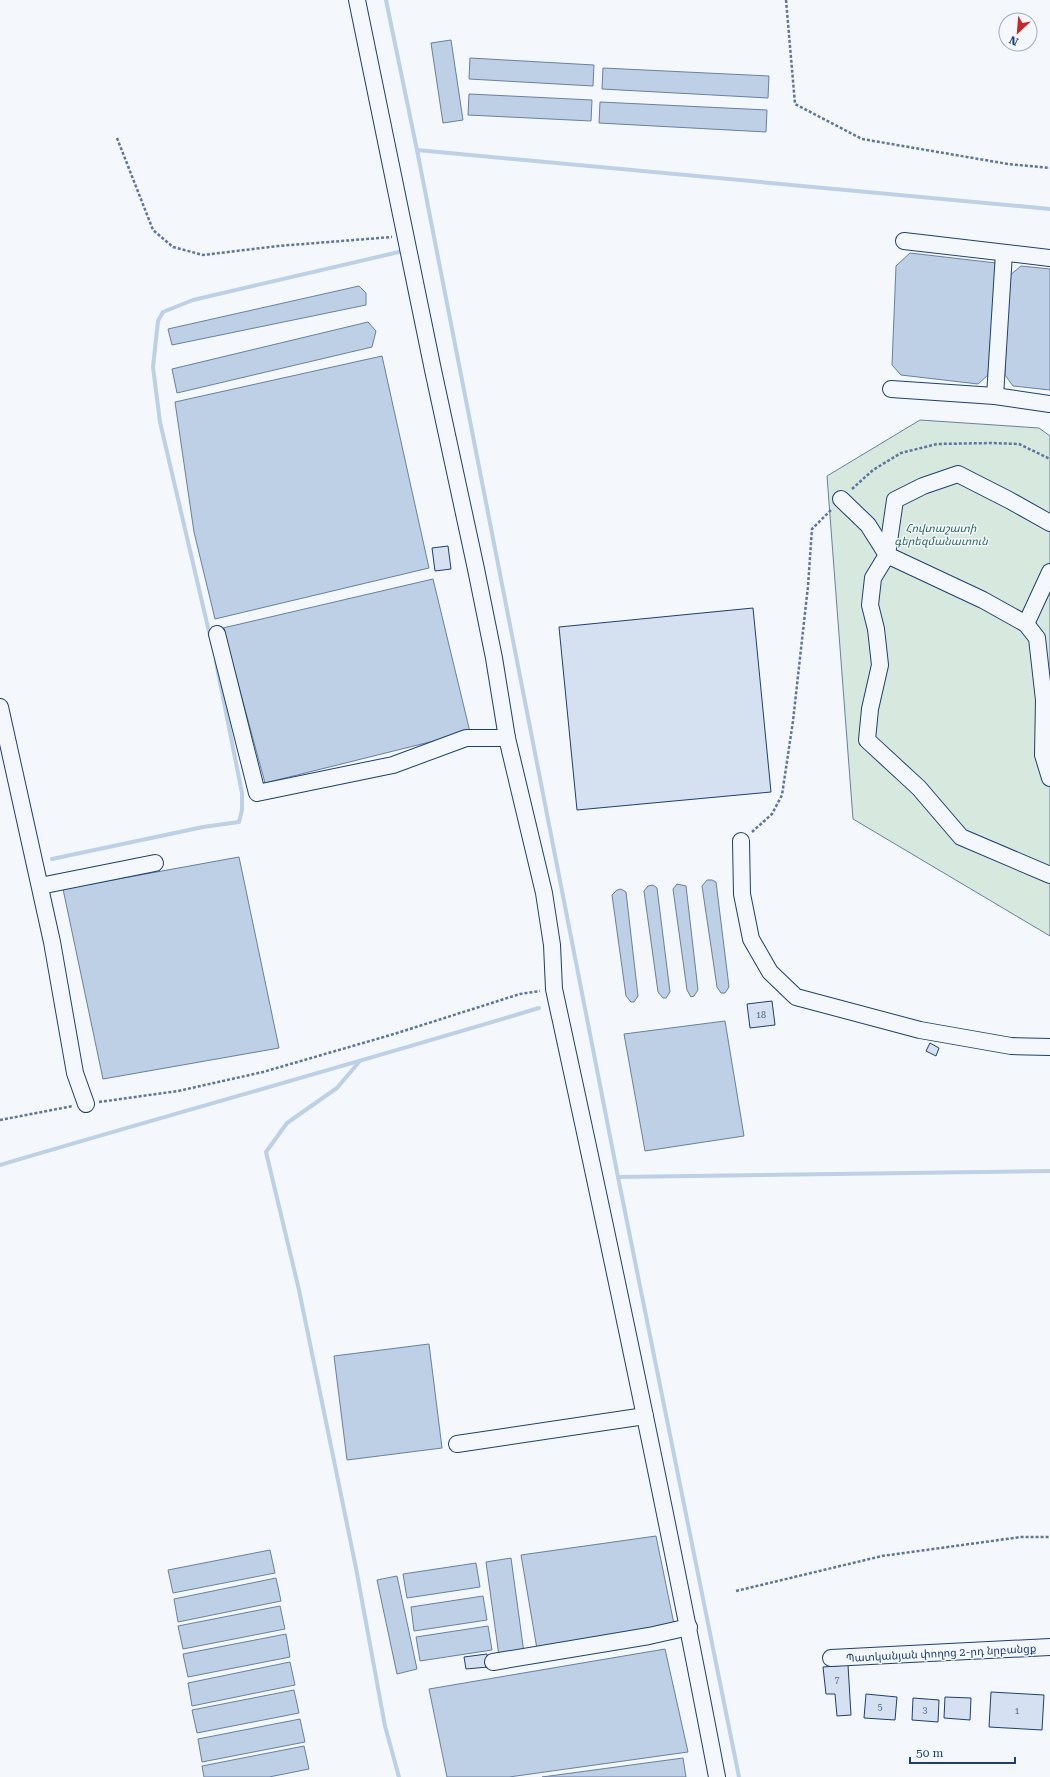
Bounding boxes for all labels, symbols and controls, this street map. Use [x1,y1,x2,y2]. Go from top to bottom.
north arrow [998,12,1038,52]
text: N [1007,33,1020,48]
park label: Հովտաշատի գերեզմանատուն [894,522,988,548]
house number: 18 [756,1010,766,1020]
street label: Պատկանյան փողոց 2-րդ նրբանցք [845,1642,1037,1665]
house number: 7 [834,1675,840,1685]
house number: 5 [877,1702,883,1712]
house number: 3 [922,1705,928,1715]
house number: 1 [1014,1706,1020,1716]
scale bar [910,1739,1015,1765]
text: 50 m [916,1746,943,1760]

